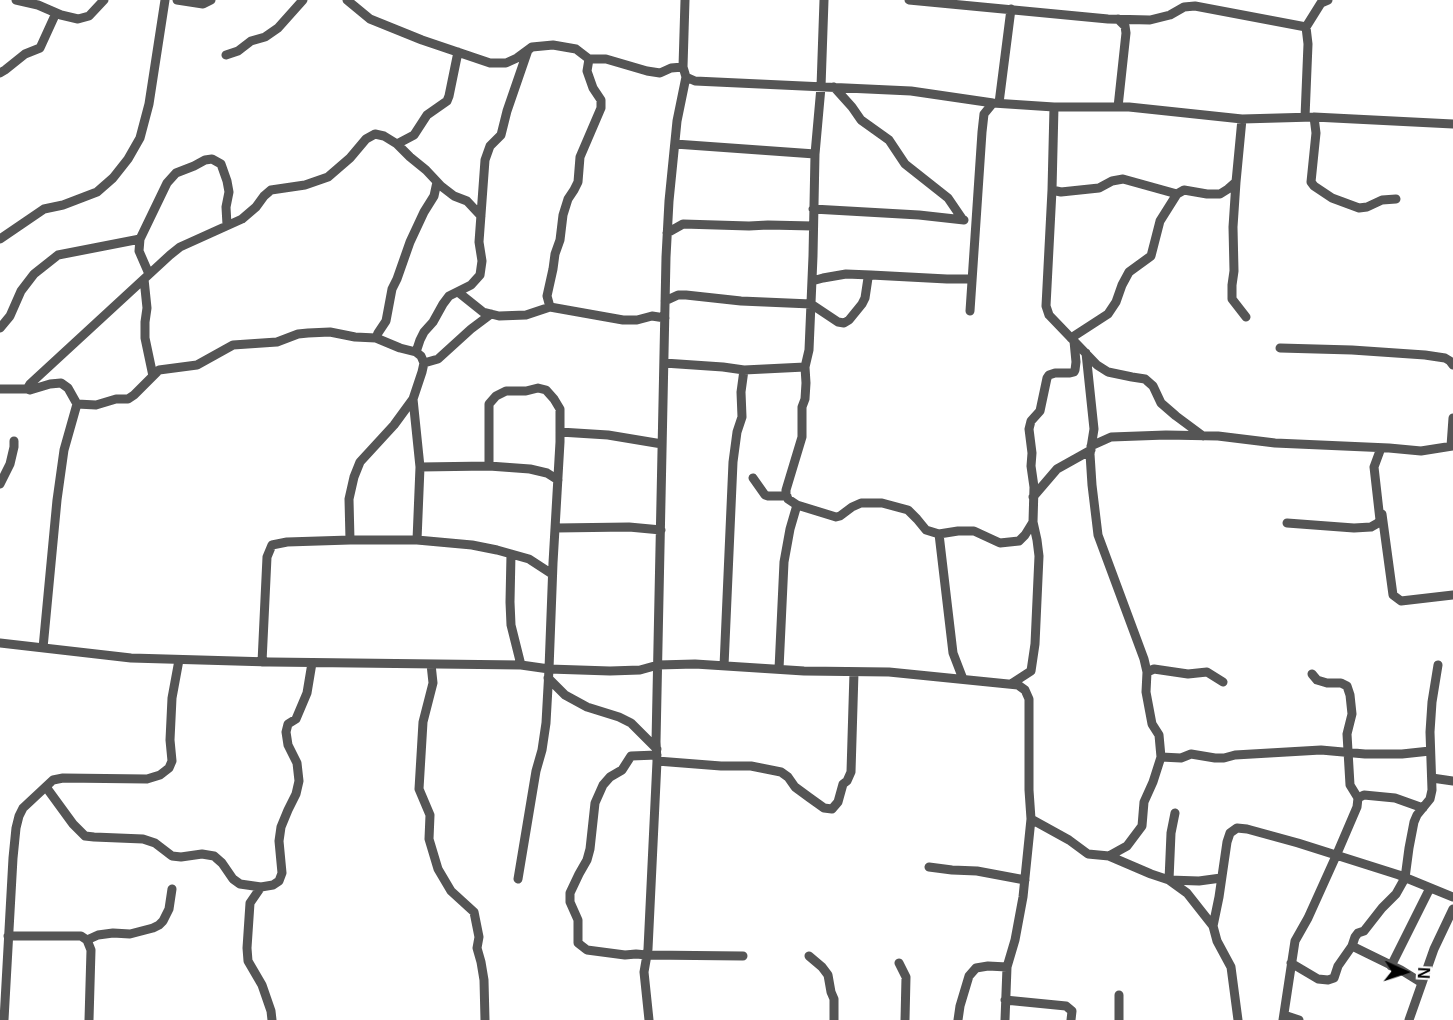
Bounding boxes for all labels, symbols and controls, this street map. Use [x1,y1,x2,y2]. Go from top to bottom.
north arrow [1375,942,1435,1002]
text: N [1415,967,1432,979]

